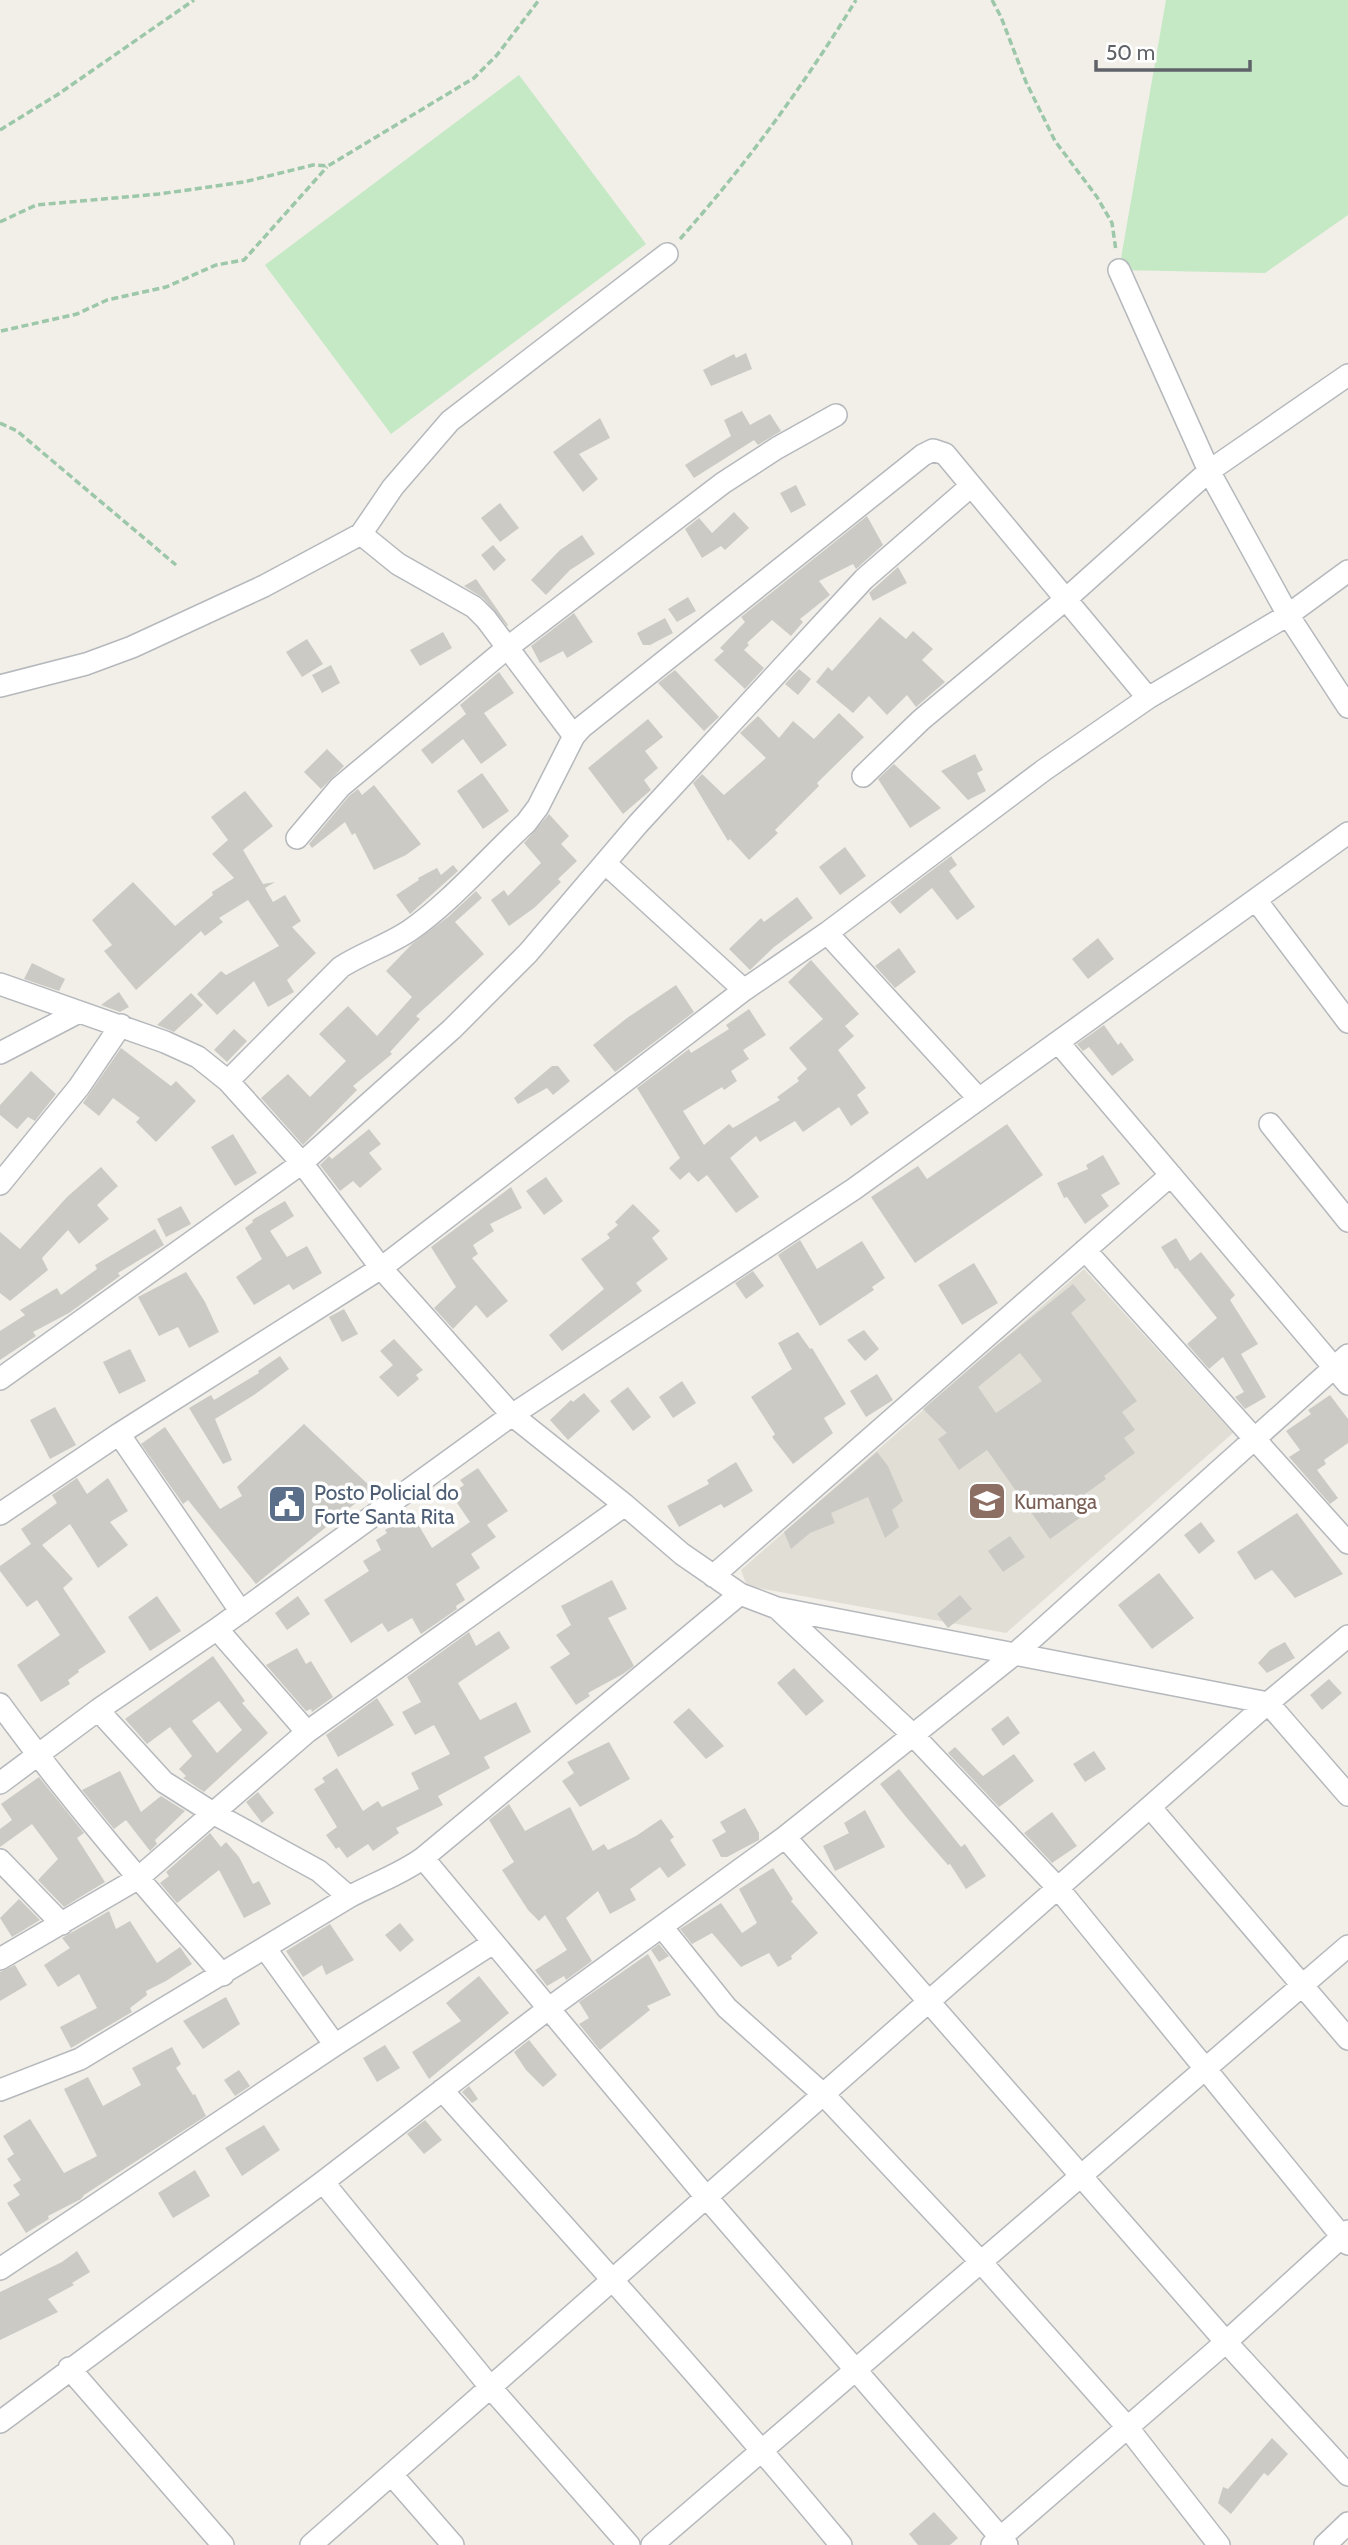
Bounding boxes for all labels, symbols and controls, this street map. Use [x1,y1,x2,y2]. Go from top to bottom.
scale bar [1096,28,1250,72]
text: 50 m [1106,40,1155,65]
place label: Posto Policial do Forte Santa Rita [314,1480,459,1529]
school or university icon: Kumanga [966,1480,1008,1522]
public building icon: Posto Policial do Forte Santa Rita [266,1483,308,1525]
place label: Kumanga [1014,1489,1097,1514]

